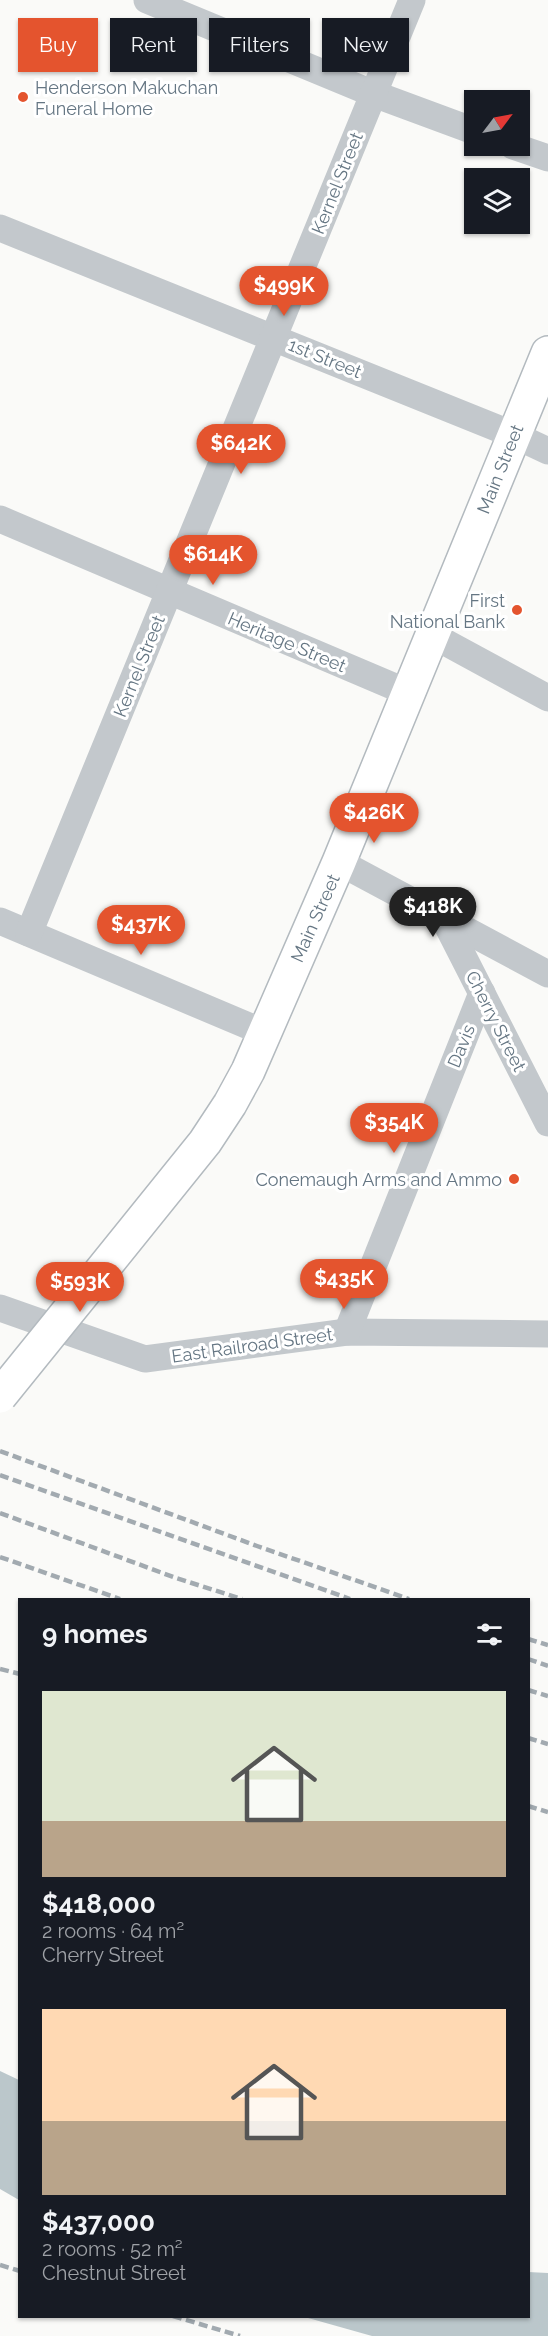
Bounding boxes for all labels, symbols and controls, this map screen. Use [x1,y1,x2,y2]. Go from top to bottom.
chip: Buy [18,18,98,72]
chip: Rent [110,18,197,72]
chip: Filters [209,18,310,72]
chip: New [322,18,409,72]
place label: Henderson Makuchan Funeral Home [35,77,218,119]
marker: Henderson Makuchan Funeral Home [16,90,30,104]
north arrow [464,90,530,156]
map controls [464,90,530,234]
street label: Kernel Street [307,129,367,237]
button: layers [464,168,530,234]
pin: $499K [242,266,326,317]
text: $499K [253,273,315,297]
street label: 1st Street [285,334,365,382]
street label: Main Street [473,421,527,517]
pin: $642K [199,424,283,475]
text: $642K [211,431,271,455]
pin: $614K [171,535,255,586]
text: $614K [183,542,243,566]
place label: First National Bank [390,590,505,632]
marker: First National Bank [510,603,524,617]
street label: Heritage Street [225,608,349,676]
street label: Kernel Street [109,612,169,720]
pin: $426K [332,793,416,844]
text: $426K [344,800,404,824]
street label: Main Street [286,871,344,965]
pin: $418K [391,887,475,938]
text: $418K [403,894,463,918]
pin: $437K [99,905,183,956]
text: $437K [111,912,171,936]
street label: Cherry Street [462,967,530,1075]
street label: Davis [443,1021,479,1071]
pin: $354K [352,1103,436,1154]
text: $354K [364,1110,424,1134]
place label: Conemaugh Arms and Ammo [255,1169,502,1190]
marker: Conemaugh Arms and Ammo [507,1172,521,1186]
pin: $435K [302,1259,386,1310]
pin: $593K [38,1262,122,1313]
text: $435K [314,1266,374,1290]
text: $593K [50,1269,110,1293]
street label: East Railroad Street [170,1323,334,1367]
icon: filters [473,1618,506,1651]
text: 9 homes [42,1619,148,1649]
icon: home [220,1730,328,1838]
text: $418,000 [42,1889,156,1919]
text: 2 rooms · 64 m² [42,1919,184,1943]
text: Cherry Street [42,1943,164,1967]
icon: home [220,2048,328,2156]
text: $437,000 [42,2207,155,2237]
text: 2 rooms · 52 m² [42,2237,183,2261]
text: Chestnut Street [42,2261,186,2285]

